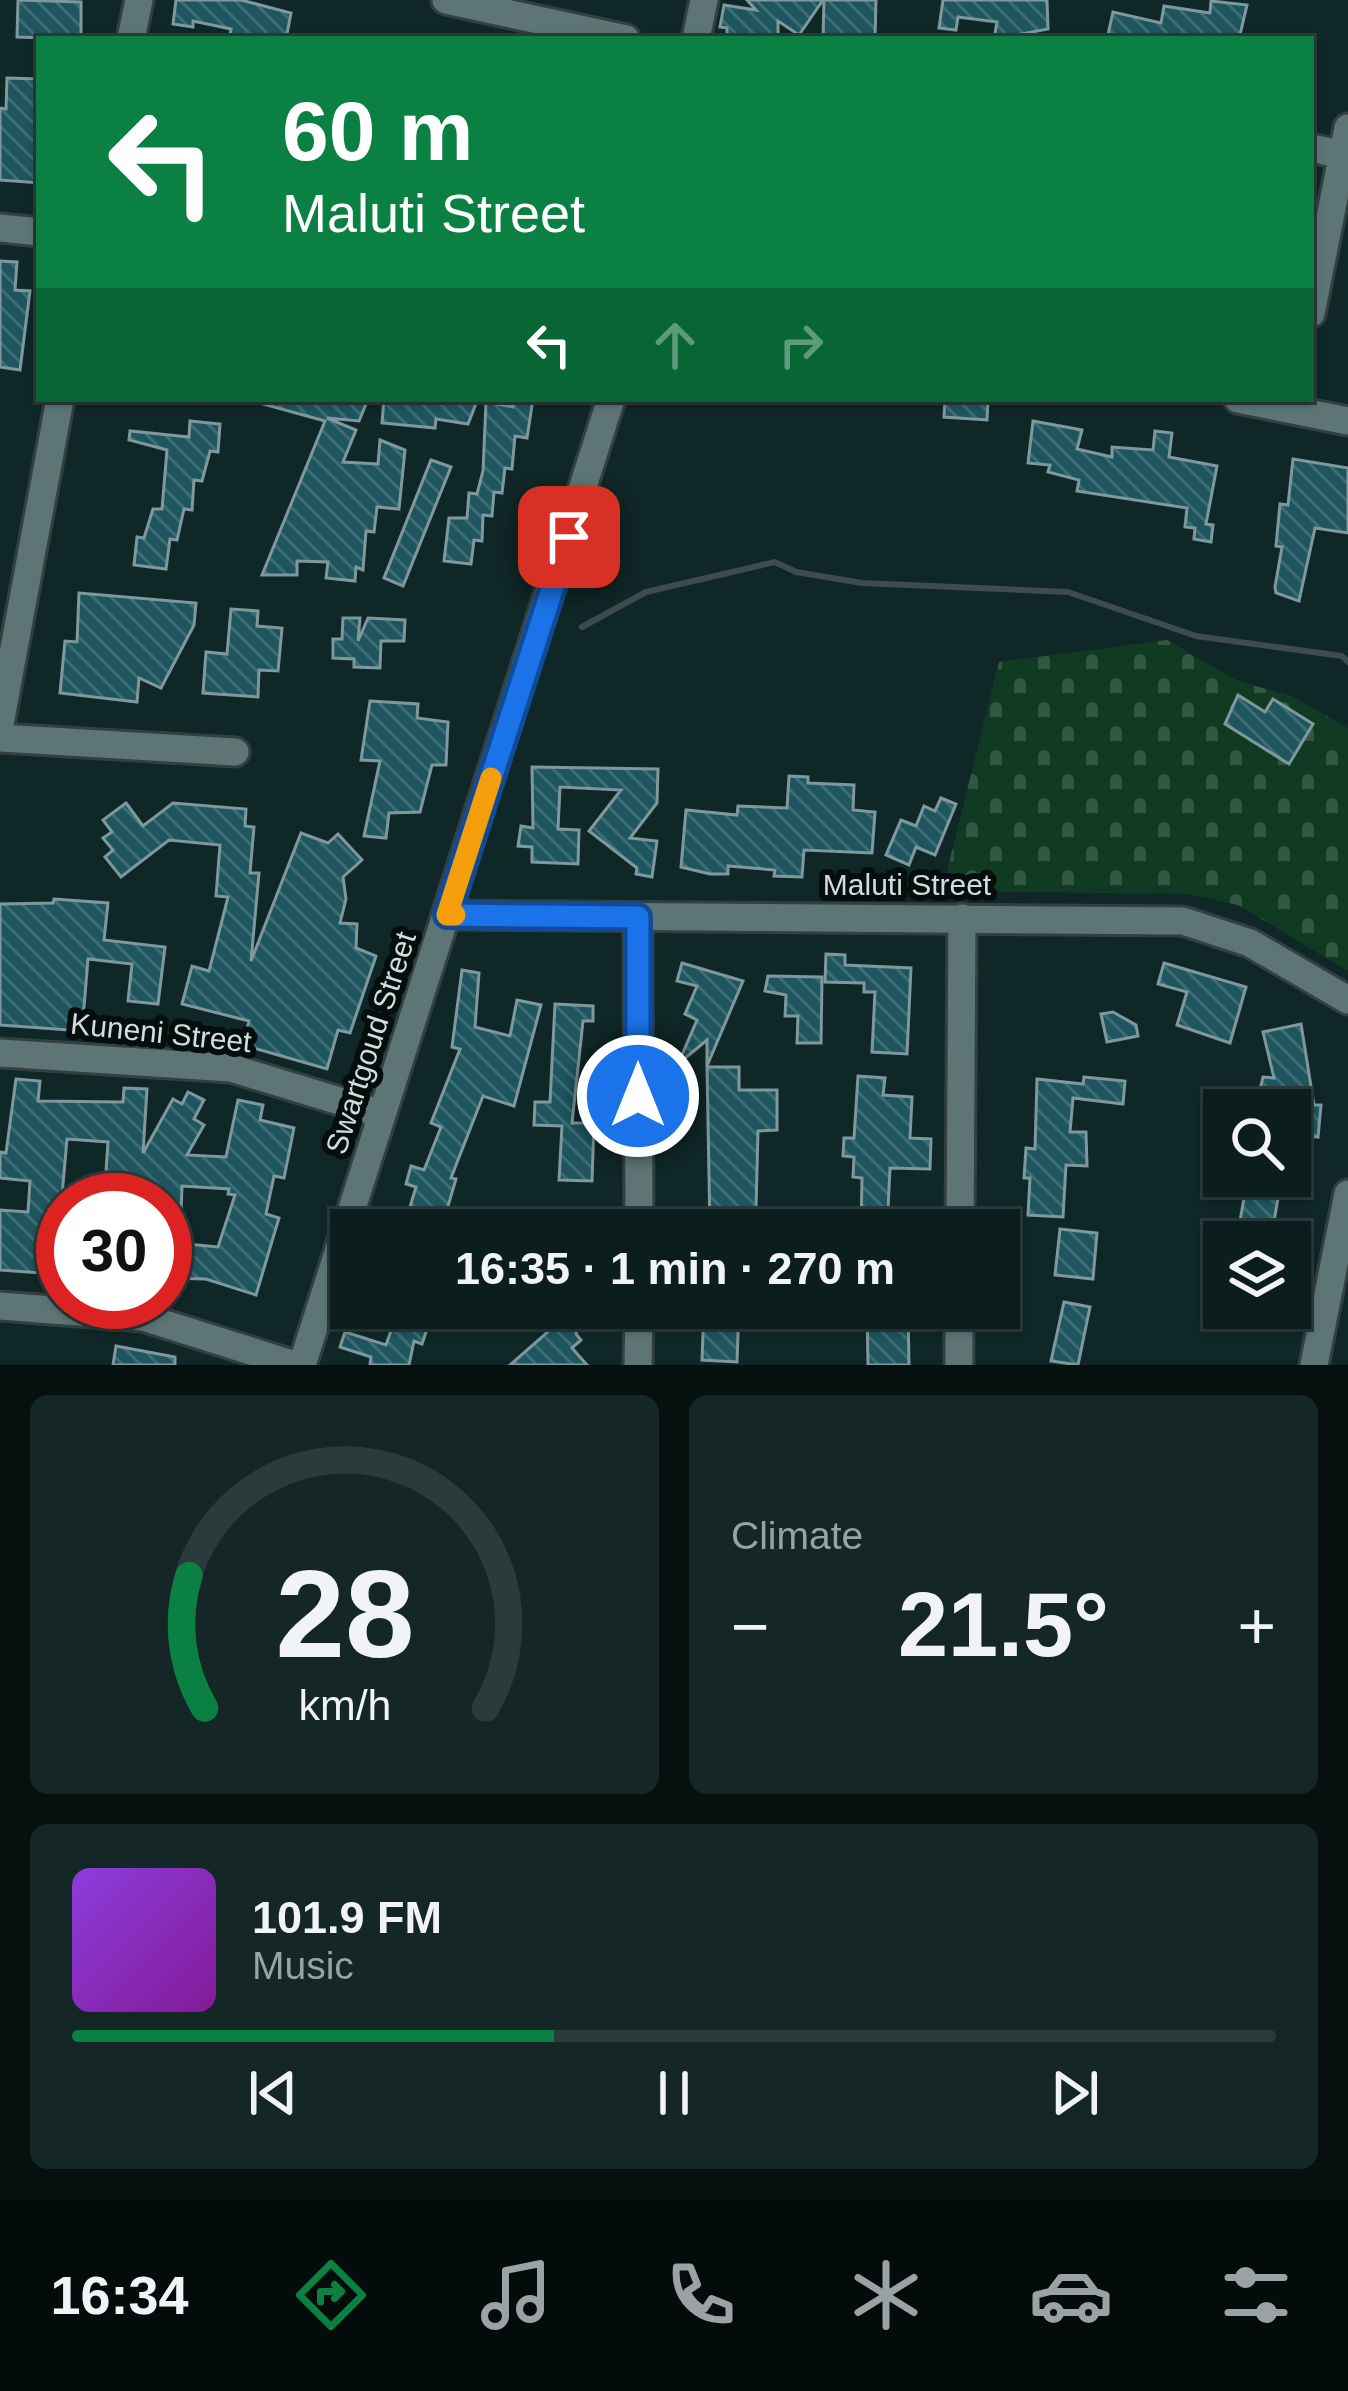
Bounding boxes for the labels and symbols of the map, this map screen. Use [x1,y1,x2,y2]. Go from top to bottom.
pin [518,486,620,588]
street label: Maluti Street [823,868,992,901]
street label: Swartgoud Street [319,927,422,1158]
street label: Kuneni Street [69,1007,254,1058]
position arrow [575,1033,701,1159]
speed limit sign: 30 [36,1173,192,1329]

